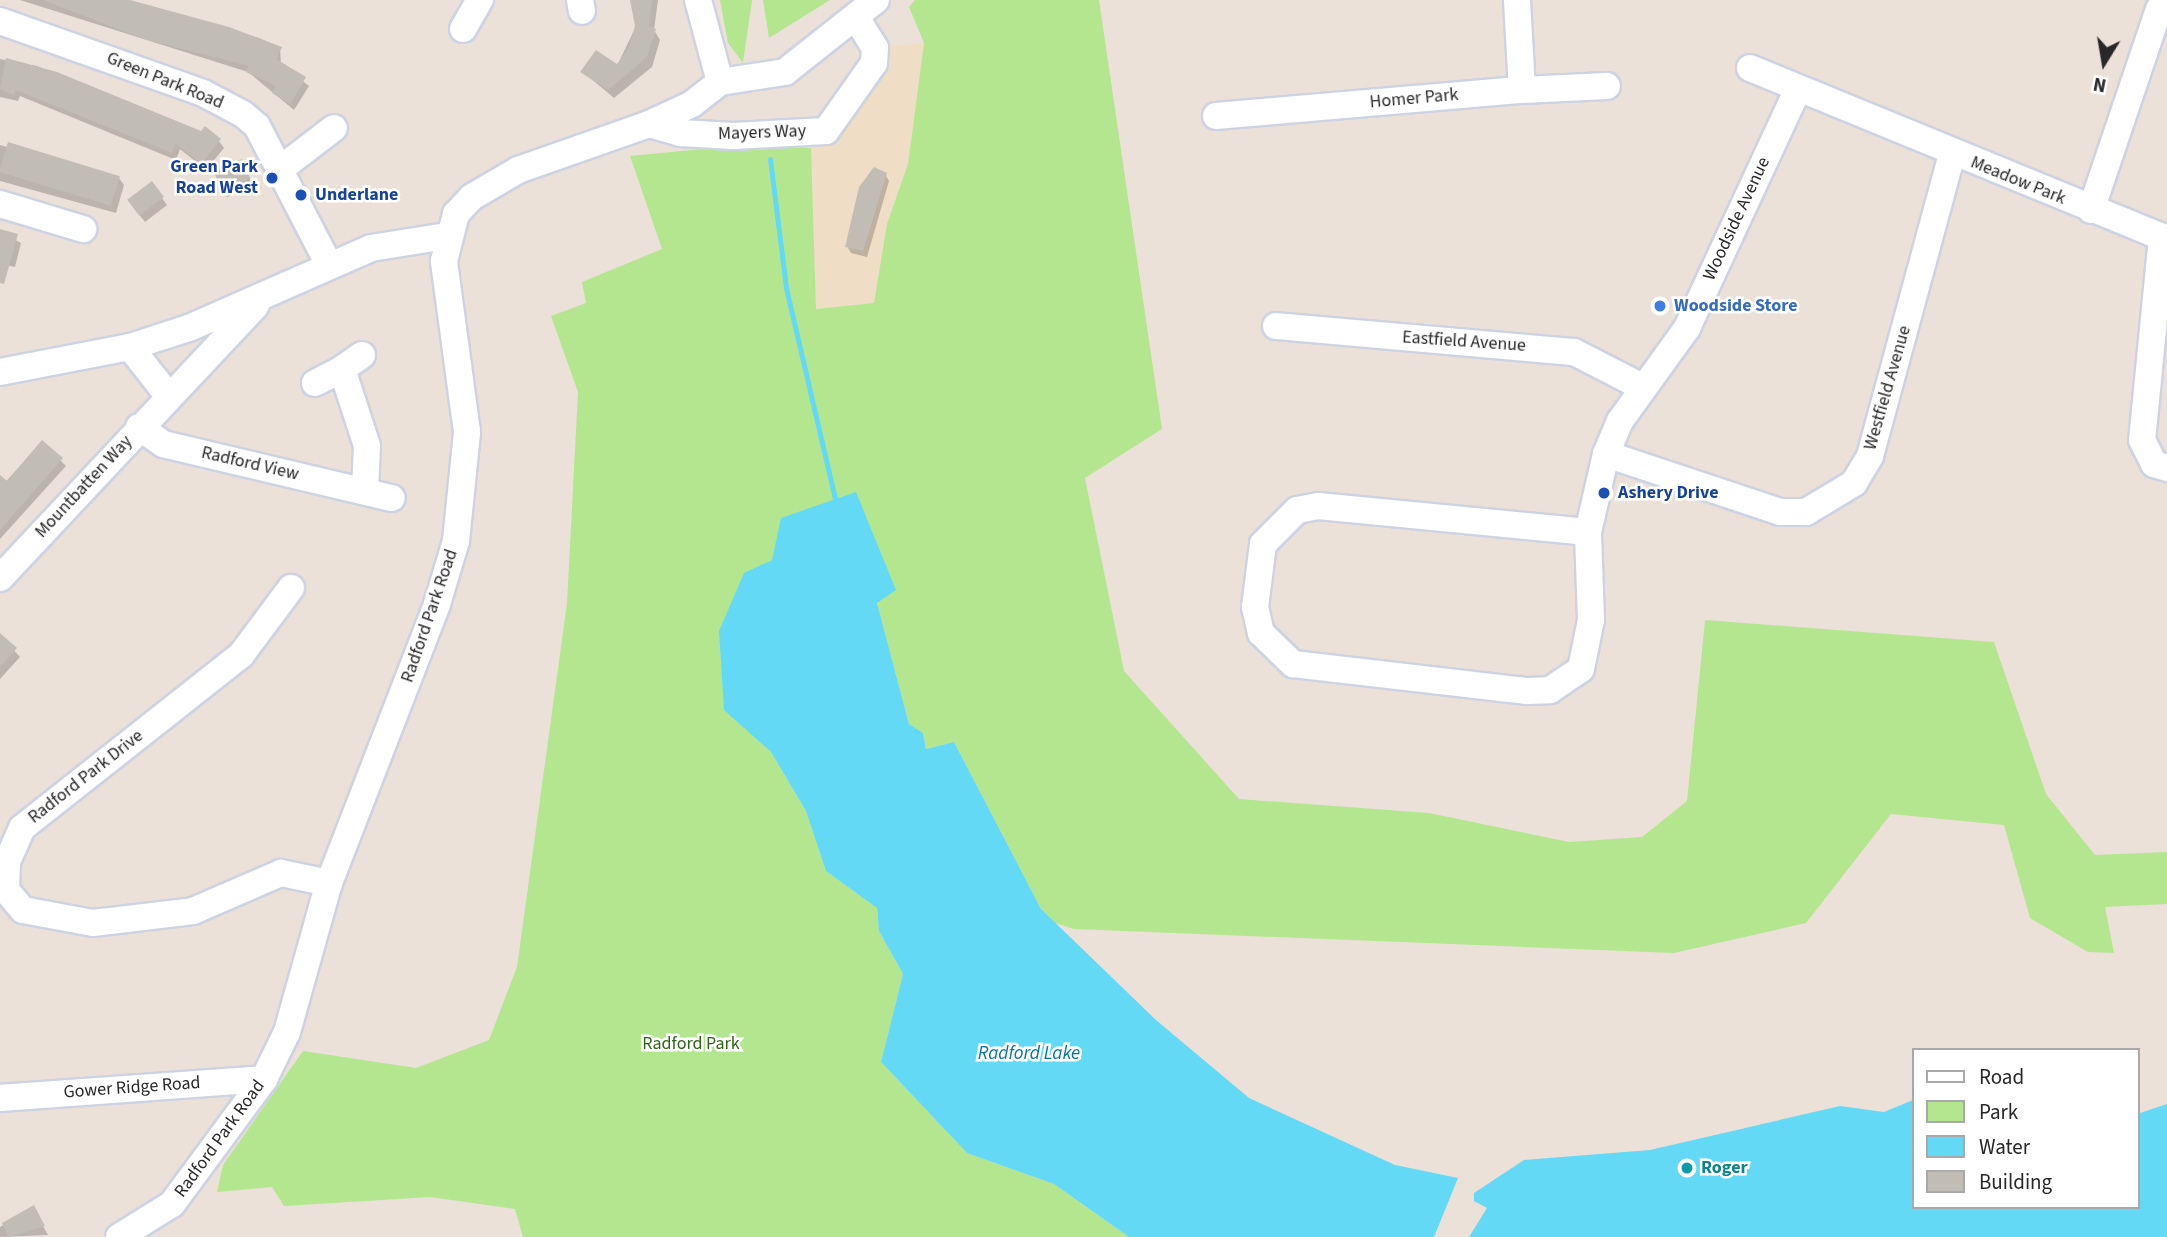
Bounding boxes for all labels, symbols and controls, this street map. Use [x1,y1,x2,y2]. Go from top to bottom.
north arrow [2069,28,2139,98]
street label: Green Park Road [103,48,227,114]
text: N [2091,70,2109,99]
street label: Homer Park [1369,84,1459,114]
street label: Mayers Way [718,121,806,145]
street label: Meadow Park [1967,152,2069,210]
street label: Woodside Avenue [1699,154,1775,284]
place label: Green Park Road West [170,157,258,200]
marker: Green Park Road West [264,170,280,186]
place label: Underlane [315,184,398,206]
marker: Underlane [293,187,309,203]
place label: Woodside Store [1674,295,1797,317]
marker: Woodside Store [1652,298,1668,314]
street label: Westfield Avenue [1860,323,1916,453]
street label: Eastfield Avenue [1401,327,1527,357]
street label: Mountbatten Way [31,431,137,543]
street label: Radford View [199,442,301,486]
place label: Ashery Drive [1618,482,1719,504]
marker: Ashery Drive [1596,485,1612,501]
street label: Radford Park Road [397,546,463,686]
street label: Radford Park Drive [24,725,148,829]
park label: Radford Park [642,1033,740,1055]
water label: Radford Lake [978,1043,1080,1065]
legend [1912,1048,2139,1209]
text: Road [1979,1062,2024,1092]
street label: Gower Ridge Road [63,1072,201,1104]
street label: Radford Park Road [170,1076,270,1202]
text: Park [1979,1097,2018,1127]
text: Water [1979,1132,2030,1162]
place label: Roger [1701,1157,1748,1179]
marker: Roger [1679,1160,1695,1176]
text: Building [1979,1167,2052,1197]

